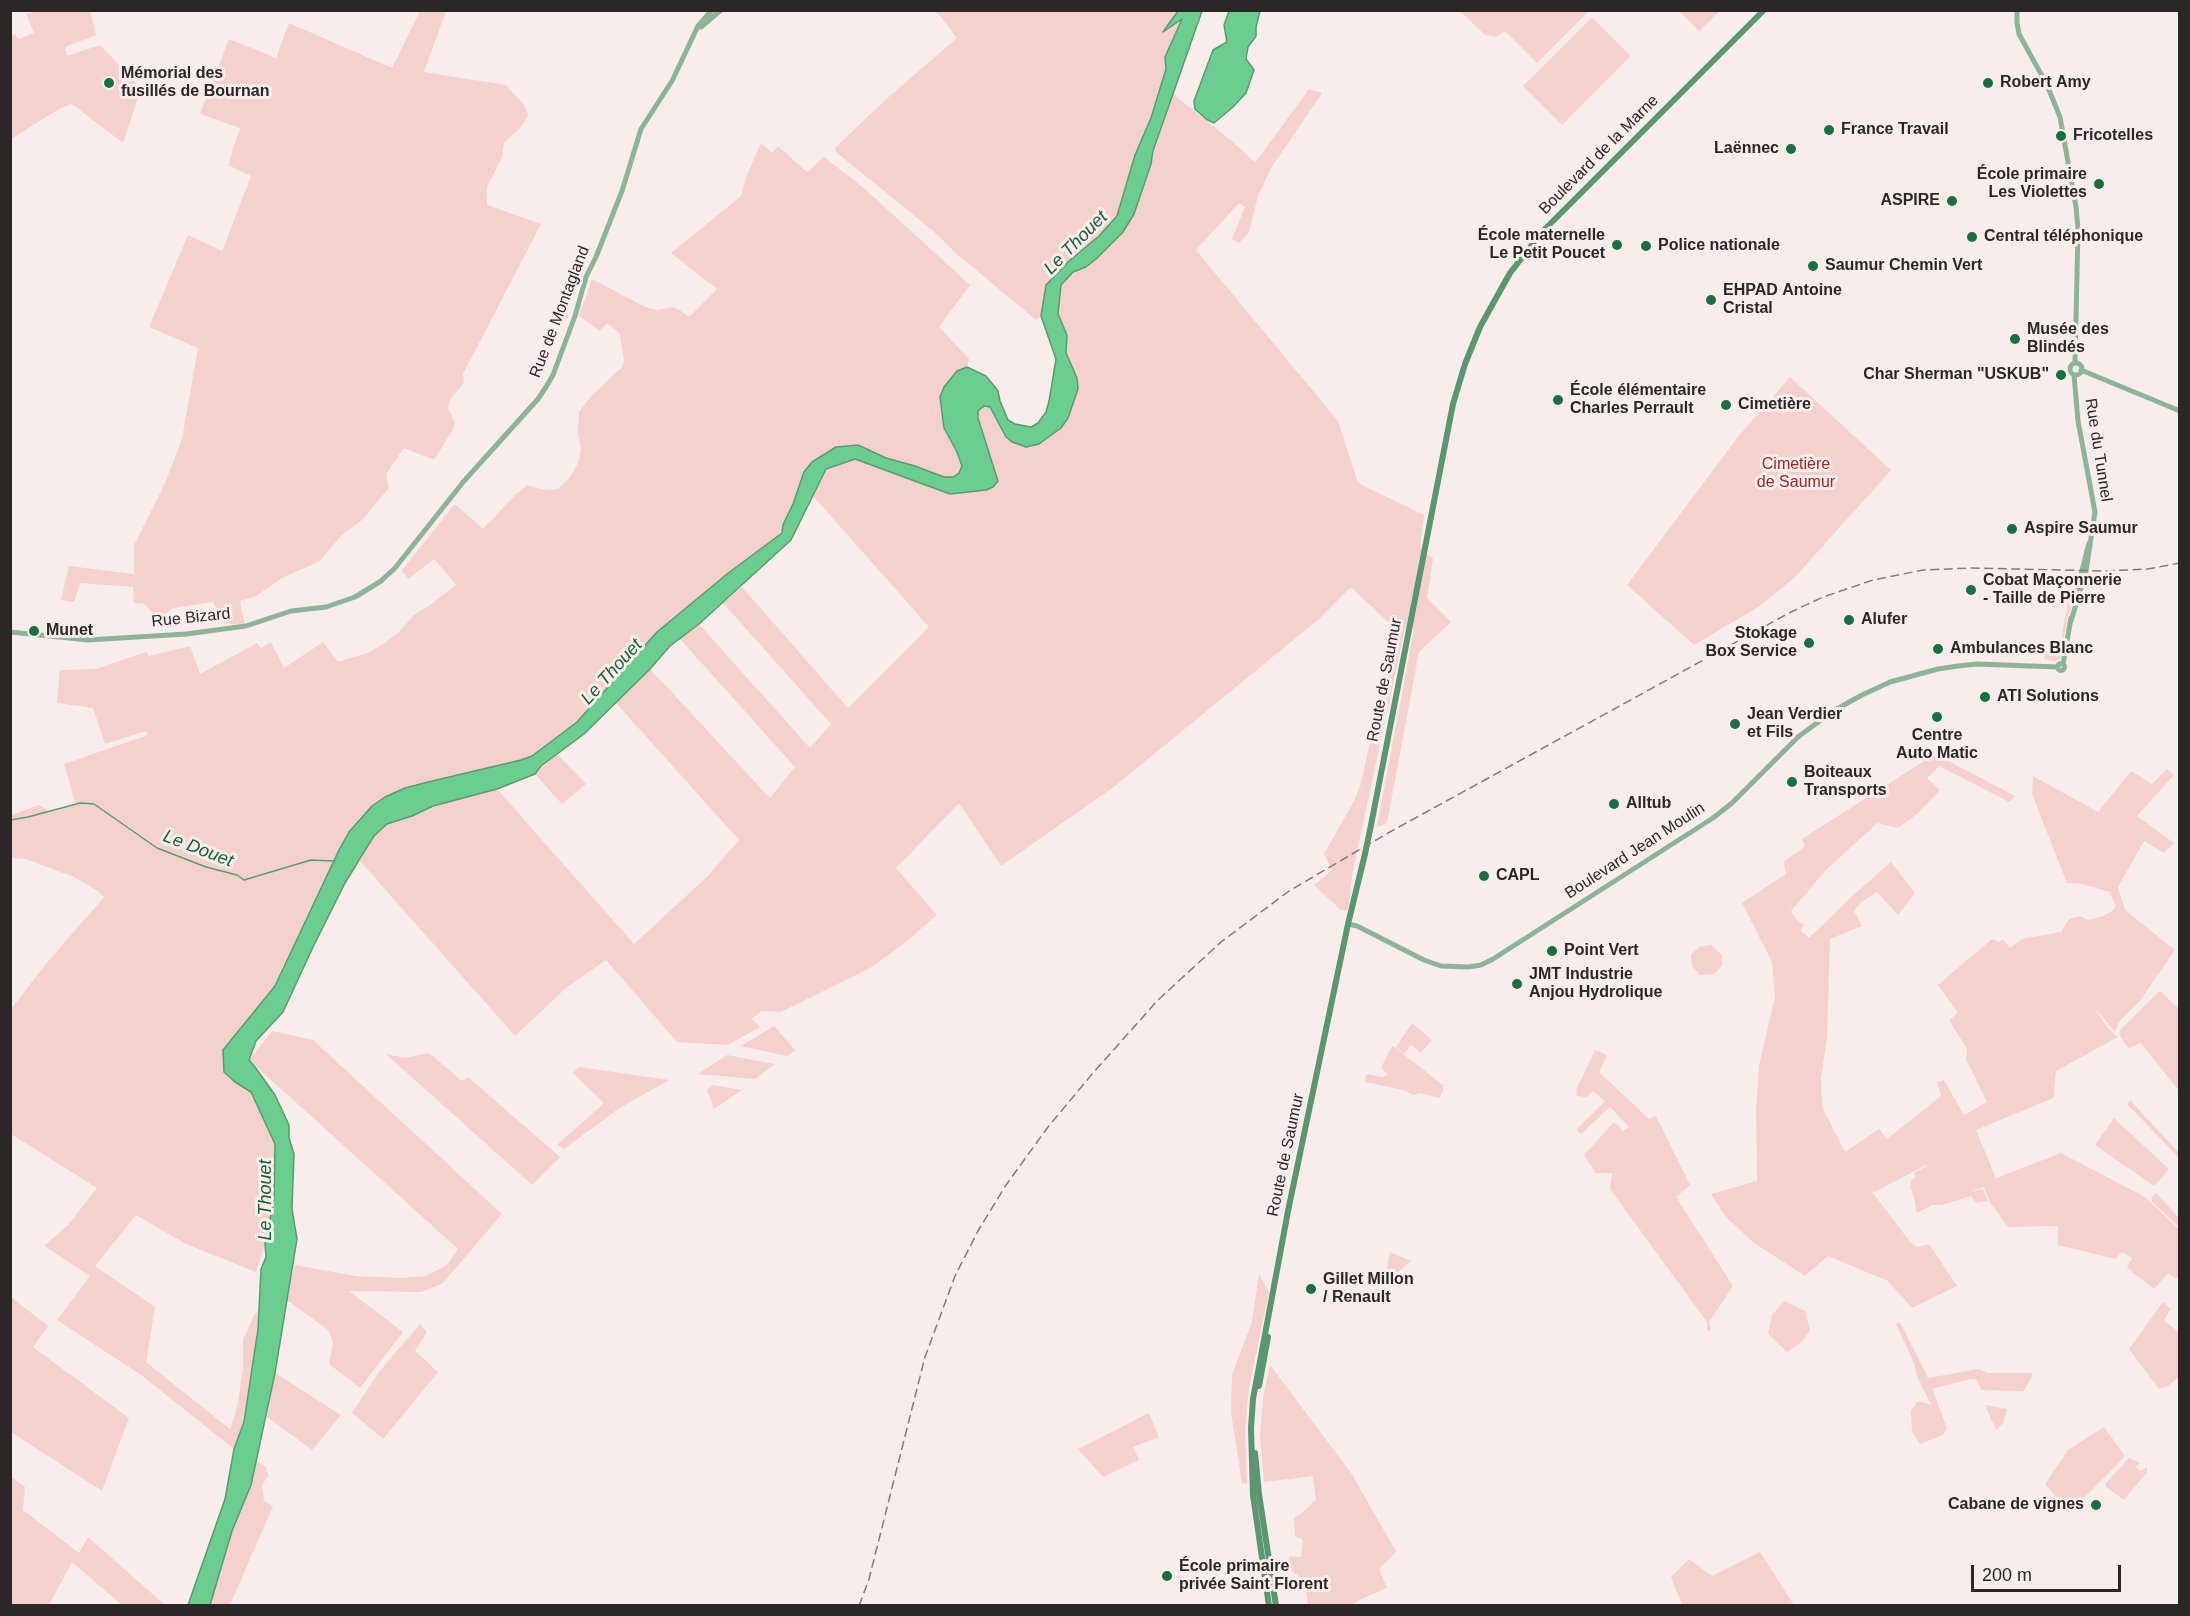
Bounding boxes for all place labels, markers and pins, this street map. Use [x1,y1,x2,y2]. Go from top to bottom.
place label: Mémorial des fusillés de Bournan [121,64,269,102]
place label: Robert Amy [2000,73,2091,93]
marker: Mémorial des fusillés de Bournan [102,76,116,90]
marker: Robert Amy [1981,76,1995,90]
place label: France Travail [1841,120,1949,140]
marker: France Travail [1822,123,1836,137]
place label: Fricotelles [2073,126,2153,146]
marker: Fricotelles [2054,129,2068,143]
place label: Laënnec [1714,139,1779,159]
marker: Laënnec [1784,142,1798,156]
place label: École primaire Les Violettes [1977,165,2087,203]
marker: École primaire Les Violettes [2092,177,2106,191]
place label: ASPIRE [1880,191,1940,211]
marker: ASPIRE [1945,194,1959,208]
place label: École maternelle Le Petit Poucet [1478,226,1605,264]
place label: Central téléphonique [1984,227,2143,247]
marker: Central téléphonique [1965,230,1979,244]
place label: Police nationale [1658,236,1780,256]
marker: École maternelle Le Petit Poucet [1610,238,1624,252]
marker: Police nationale [1639,239,1653,253]
place label: Saumur Chemin Vert [1825,256,1982,276]
marker: Saumur Chemin Vert [1806,259,1820,273]
place label: EHPAD Antoine Cristal [1723,281,1842,319]
marker: EHPAD Antoine Cristal [1704,293,1718,307]
place label: Musée des Blindés [2027,320,2109,358]
marker: Musée des Blindés [2008,332,2022,346]
place label: Char Sherman "USKUB" [1863,365,2049,385]
marker: Char Sherman "USKUB" [2054,368,2068,382]
place label: École élémentaire Charles Perrault [1570,381,1706,419]
marker: École élémentaire Charles Perrault [1551,393,1565,407]
place label: Cimetière [1738,395,1811,415]
marker: Cimetière [1719,398,1733,412]
place label: Aspire Saumur [2024,519,2138,539]
marker: Aspire Saumur [2005,522,2019,536]
place label: Cobat Maçonnerie - Taille de Pierre [1983,571,2122,609]
marker: Cobat Maçonnerie - Taille de Pierre [1964,583,1978,597]
place label: Alufer [1861,610,1907,630]
marker: Alufer [1842,613,1856,627]
place label: Munet [46,621,93,641]
marker: Munet [27,624,41,638]
place label: Stokage Box Service [1705,624,1797,662]
marker: Stokage Box Service [1802,636,1816,650]
place label: Ambulances Blanc [1950,639,2093,659]
marker: Ambulances Blanc [1931,642,1945,656]
place label: ATI Solutions [1997,687,2099,707]
marker: ATI Solutions [1978,690,1992,704]
place label: Jean Verdier et Fils [1747,705,1842,743]
marker: Centre Auto Matic [1930,710,1944,724]
marker: Jean Verdier et Fils [1728,717,1742,731]
place label: Centre Auto Matic [1896,726,1978,764]
place label: Boiteaux Transports [1804,763,1887,801]
marker: Boiteaux Transports [1785,775,1799,789]
place label: Alltub [1626,794,1671,814]
marker: Alltub [1607,797,1621,811]
place label: CAPL [1496,866,1540,886]
marker: CAPL [1477,869,1491,883]
place label: Point Vert [1564,941,1639,961]
marker: Point Vert [1545,944,1559,958]
place label: JMT Industrie Anjou Hydrolique [1529,965,1662,1003]
marker: JMT Industrie Anjou Hydrolique [1510,977,1524,991]
place label: Gillet Millon / Renault [1323,1270,1414,1308]
marker: Gillet Millon / Renault [1304,1282,1318,1296]
place label: Cabane de vignes [1948,1495,2084,1515]
marker: Cabane de vignes [2089,1498,2103,1512]
place label: École primaire privée Saint Florent [1179,1557,1328,1595]
marker: École primaire privée Saint Florent [1160,1569,1174,1583]

